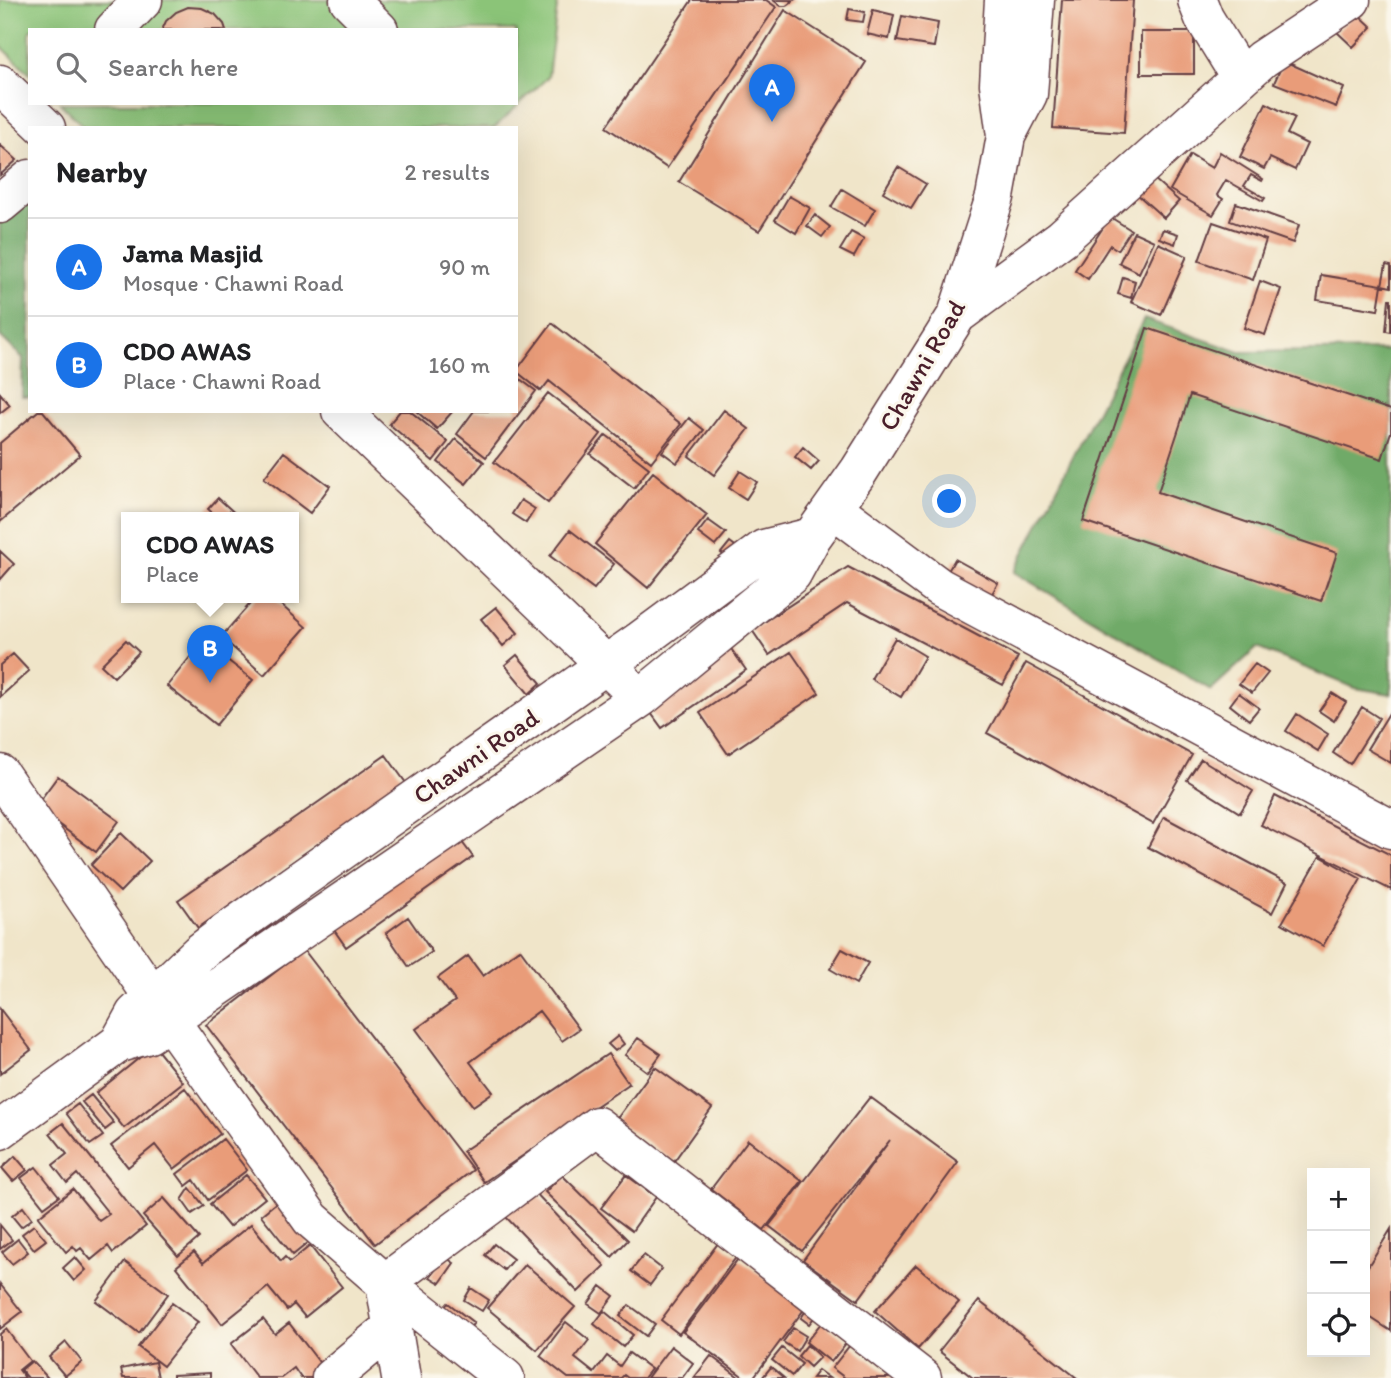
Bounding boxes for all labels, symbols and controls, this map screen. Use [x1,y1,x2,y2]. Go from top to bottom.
search box [28,28,518,105]
icon: search [52,48,90,86]
text: Search here [108,51,238,83]
pin: A [749,64,795,122]
text: Nearby [56,153,147,190]
text: 2 results [404,158,490,186]
text: Jama Masjid [123,237,263,269]
text: A [72,253,86,281]
text: 90 m [439,253,490,281]
text: Mosque · Chawni Road [123,269,344,297]
street label: Chawni Road [872,293,973,436]
text: CDO AWAS [123,335,251,367]
text: B [72,351,86,379]
text: 160 m [428,351,490,379]
text: Place · Chawni Road [123,367,321,395]
your location [932,484,966,518]
popup [121,512,299,603]
text: CDO AWAS [146,528,274,560]
text: Place [146,560,199,588]
pin: B [187,625,233,683]
street label: Chawni Road [407,701,546,811]
map controls [1307,1168,1370,1357]
button: + [1307,1168,1370,1231]
button: − [1307,1231,1370,1294]
button: locate [1307,1294,1370,1357]

